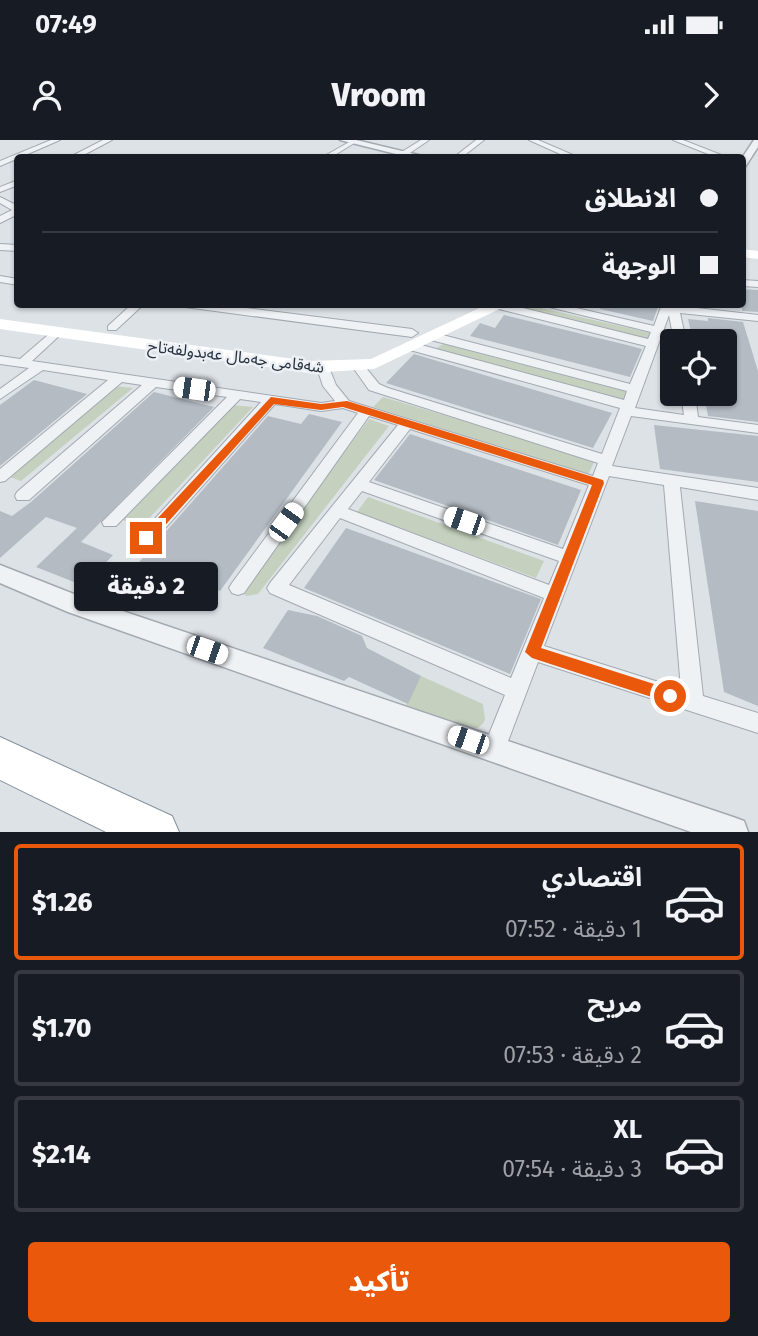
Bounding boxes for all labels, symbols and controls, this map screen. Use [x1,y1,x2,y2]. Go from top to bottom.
text: 07:49 [35,9,97,40]
icon: person [28,76,66,114]
text: Vroom [332,76,426,114]
icon: forward [692,76,730,114]
text: الانطلاق [585,183,676,214]
text: الوجهة [602,250,676,281]
map controls [660,329,737,406]
button: locate [660,329,737,406]
street label: شەقامی جەمال عەبدولفەتاح [146,336,325,380]
car [172,376,217,402]
car [266,499,307,545]
car [441,504,488,538]
route end [130,522,162,554]
callout: 2 دقيقة [74,562,218,612]
text: 2 دقيقة [107,572,185,600]
car [184,633,231,667]
route start [654,680,686,712]
car [445,723,492,757]
text: اقتصادي [542,862,642,893]
icon: car [663,871,726,934]
text: $1.26 [32,887,92,918]
text: 1 دقيقة · 07:52 [505,915,642,943]
text: مريح [587,988,642,1019]
icon: car [663,997,726,1060]
text: $1.70 [32,1013,92,1044]
text: 2 دقيقة · 07:53 [503,1041,642,1069]
text: XL [614,1114,642,1145]
icon: car [663,1123,726,1186]
text: $2.14 [32,1139,91,1170]
text: 3 دقيقة · 07:54 [502,1155,642,1183]
button: تأكيد [28,1242,730,1322]

